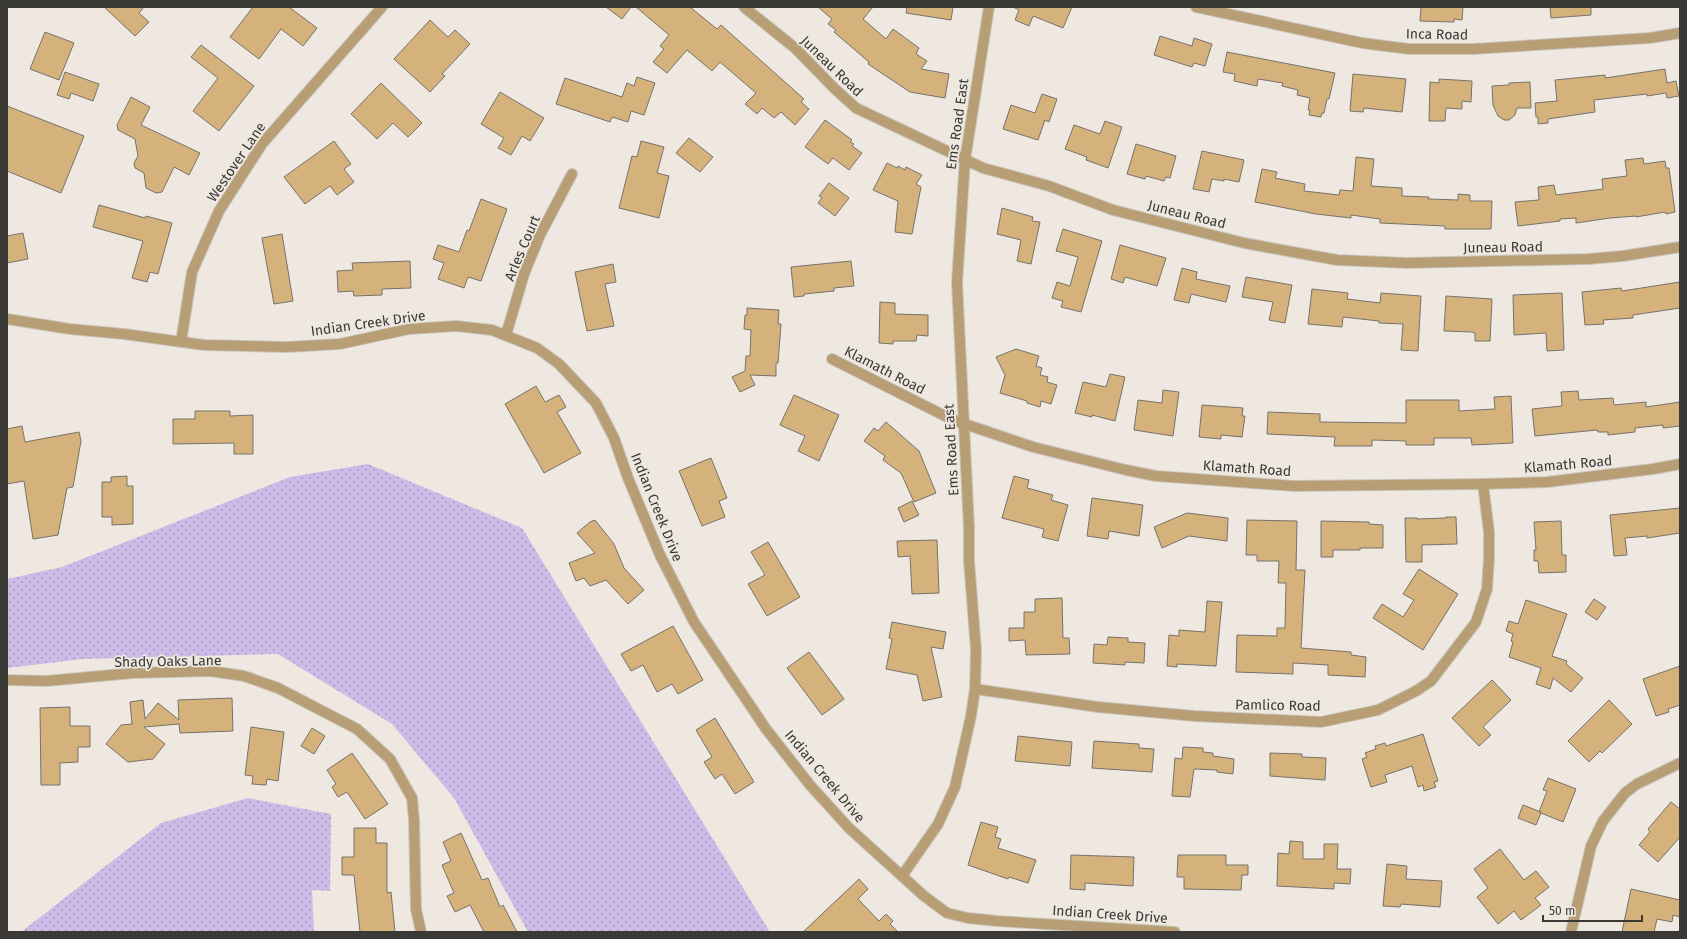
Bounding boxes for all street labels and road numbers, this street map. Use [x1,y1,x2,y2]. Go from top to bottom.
street label: Inca Road [1406,25,1468,44]
street label: Juneau Road [797,33,866,100]
street label: Ems Road East [943,76,972,171]
street label: Westover Lane [204,119,269,205]
street label: Juneau Road [1146,197,1228,232]
street label: Arles Court [501,212,544,284]
street label: Juneau Road [1463,238,1543,257]
street label: Indian Creek Drive [310,307,427,340]
street label: Klamath Road [841,343,928,398]
street label: Ems Road East [941,403,962,496]
street label: Indian Creek Drive [627,450,686,564]
street label: Klamath Road [1523,452,1613,477]
street label: Klamath Road [1202,457,1292,480]
street label: Shady Oaks Lane [114,652,222,671]
street label: Pamlico Road [1235,696,1321,715]
street label: Indian Creek Drive [781,727,868,826]
street label: Indian Creek Drive [1052,902,1168,927]

